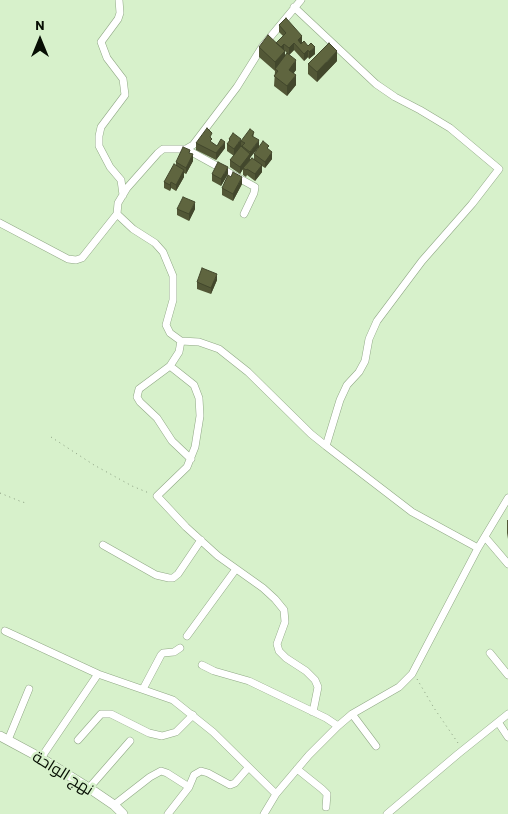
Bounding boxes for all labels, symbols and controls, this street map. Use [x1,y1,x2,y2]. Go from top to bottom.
north arrow [15,15,65,65]
text: N [35,16,45,33]
street label: نهج الواحة [29,747,97,799]

